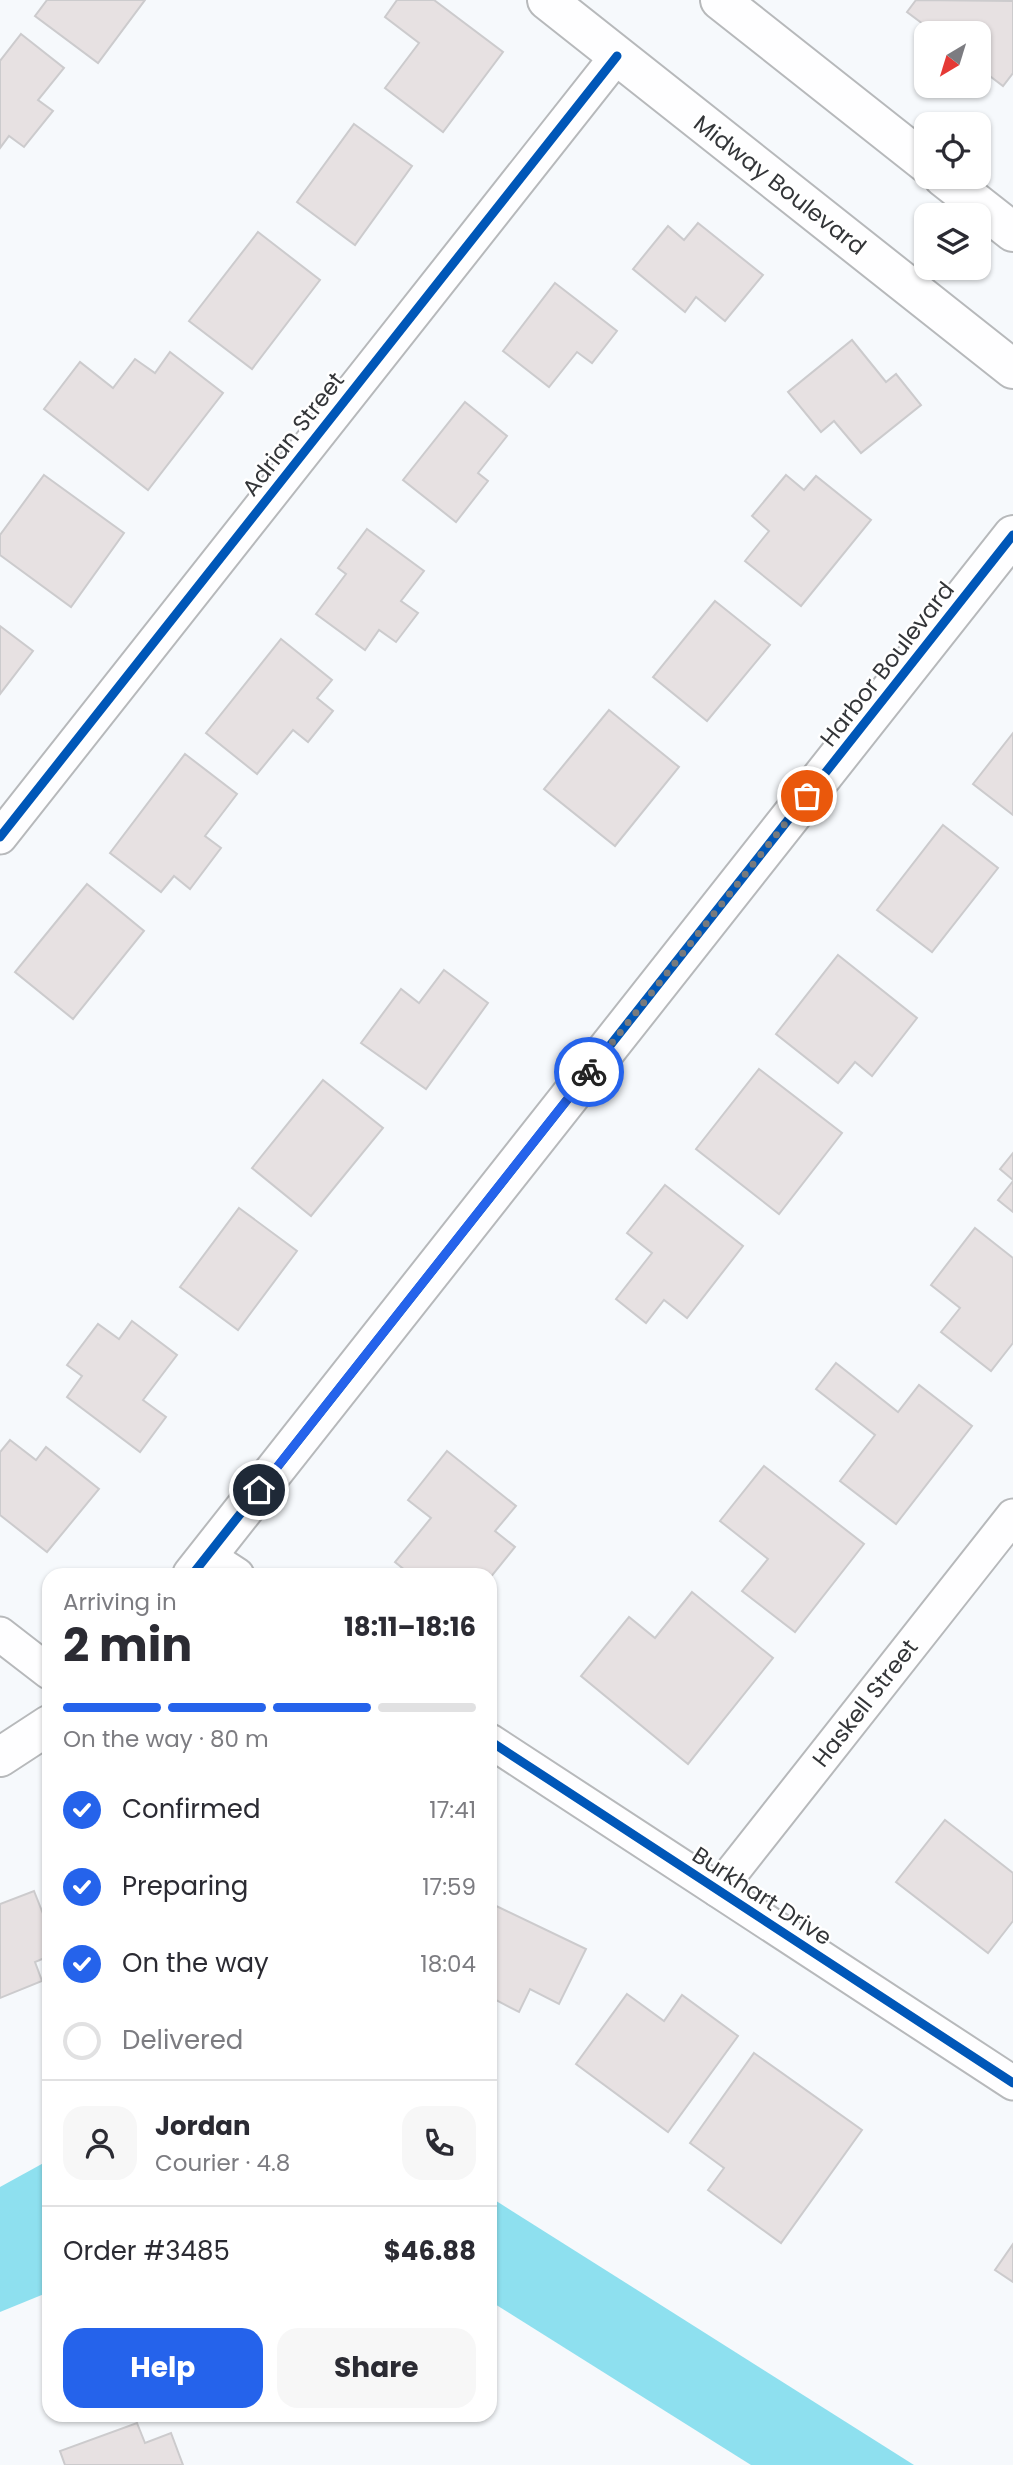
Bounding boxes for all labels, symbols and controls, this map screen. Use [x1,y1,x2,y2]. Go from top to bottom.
north arrow [914,21,990,98]
map controls [914,21,991,280]
street label: Midway Boulevard [687,108,873,262]
button: locate [914,112,991,189]
button: layers [914,203,991,280]
street label: Adrian Street [235,365,351,503]
street label: Harbor Boulevard [812,575,962,753]
pin [777,766,837,826]
icon: bag [788,777,826,815]
courier [554,1037,624,1107]
icon: bike [570,1053,608,1091]
pin [229,1460,289,1520]
icon: home [240,1471,278,1509]
text: Arriving in [63,1586,177,1618]
text: 18:11–18:16 [344,1609,476,1645]
text: 2 min [63,1613,192,1677]
street label: Haskell Street [805,1632,925,1774]
text: On the way · 80 m [63,1723,269,1755]
icon: check [63,1791,101,1829]
text: Confirmed [122,1791,260,1827]
text: 17:41 [429,1794,476,1826]
street label: Burkhart Drive [686,1839,838,1953]
icon: check [63,1868,101,1906]
text: Preparing [122,1868,248,1904]
text: 17:59 [422,1871,476,1903]
icon: check [63,1945,101,1983]
text: On the way [122,1945,269,1981]
text: 18:04 [420,1948,476,1980]
text: Delivered [122,2022,243,2058]
button: person [63,2106,137,2180]
button: phone [402,2106,476,2180]
text: Jordan [155,2108,251,2144]
text: Courier · 4.8 [155,2147,290,2179]
text: Order #3485 [63,2233,230,2269]
text: $46.88 [384,2233,476,2269]
button: Help [63,2328,263,2408]
button: Share [277,2328,476,2408]

